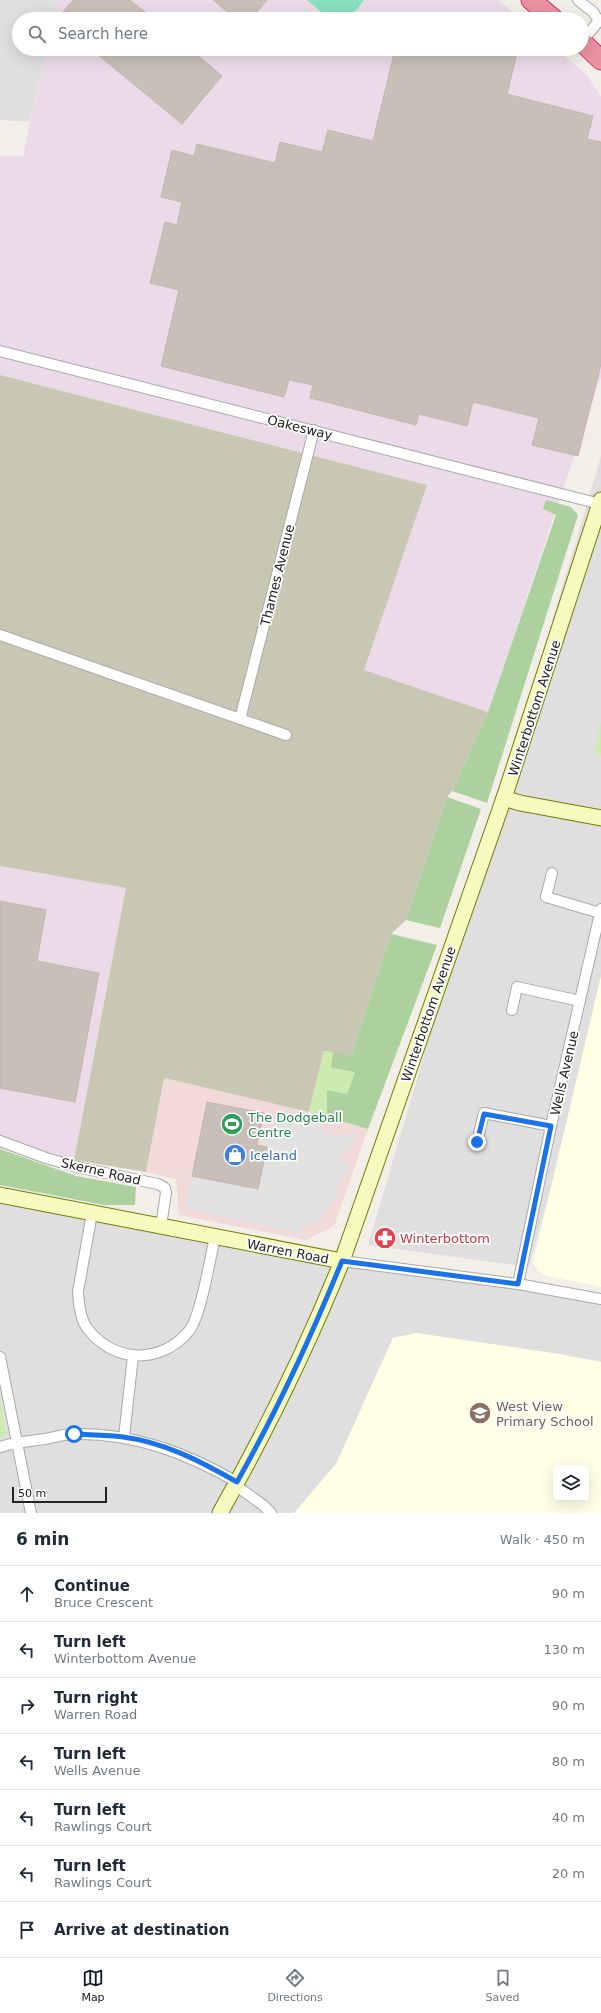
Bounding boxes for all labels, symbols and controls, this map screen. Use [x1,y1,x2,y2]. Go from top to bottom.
search box [12,12,589,56]
icon: search [26,23,48,45]
text: Search here [58,25,148,43]
street label: Oakesway [266,412,334,443]
street label: Thames Avenue [257,523,297,628]
street label: Winterbottom Avenue [505,638,564,778]
street label: Winterbottom Avenue [398,944,459,1084]
street label: Wells Avenue [547,1029,582,1117]
place label: The Dodgeball Centre [247,1110,342,1140]
sports icon: The Dodgeball Centre [219,1111,245,1137]
route end [468,1133,486,1151]
shop icon: Iceland [222,1142,248,1168]
place label: Iceland [250,1148,297,1163]
street label: Skerne Road [60,1155,142,1188]
pharmacy icon: Winterbottom [372,1225,398,1251]
place label: Winterbottom [400,1231,490,1246]
street label: Warren Road [246,1236,330,1267]
place label: West View Primary School [496,1399,594,1429]
school or university icon: West View Primary School [467,1400,493,1426]
route start [65,1425,83,1443]
map controls [553,1465,589,1501]
button: layers [553,1465,589,1501]
scale bar [12,1485,107,1504]
text: 50 m [18,1487,46,1500]
text: 6 min [16,1529,69,1549]
text: Walk · 450 m [500,1532,585,1547]
text: Continue [54,1577,130,1595]
icon: ahead [16,1583,38,1605]
text: 90 m [552,1586,585,1601]
text: Bruce Crescent [54,1595,153,1610]
text: Turn left [54,1633,126,1651]
icon: left [16,1639,38,1661]
text: 130 m [543,1642,585,1657]
text: Winterbottom Avenue [54,1651,196,1666]
text: Turn right [54,1689,138,1707]
icon: right [16,1695,38,1717]
text: 90 m [552,1698,585,1713]
text: Warren Road [54,1707,137,1722]
text: Turn left [54,1745,126,1763]
icon: left [16,1751,38,1773]
text: 80 m [552,1754,585,1769]
text: Wells Avenue [54,1763,141,1778]
text: Turn left [54,1801,126,1819]
icon: left [16,1807,38,1829]
text: 40 m [552,1810,585,1825]
text: Rawlings Court [54,1819,152,1834]
text: Turn left [54,1857,126,1875]
icon: left [16,1863,38,1885]
text: 20 m [552,1866,585,1881]
text: Rawlings Court [54,1875,152,1890]
icon: arrive [16,1919,38,1941]
text: Arrive at destination [54,1921,229,1939]
tab: Map [81,1967,105,2004]
tab: Directions [267,1967,323,2004]
tab: Saved [486,1967,520,2004]

